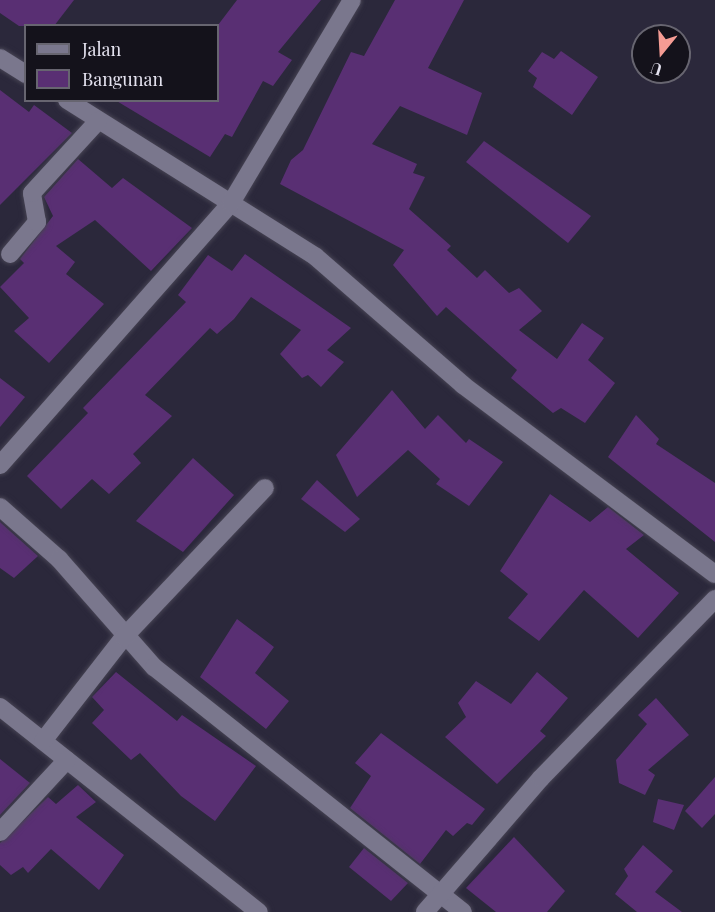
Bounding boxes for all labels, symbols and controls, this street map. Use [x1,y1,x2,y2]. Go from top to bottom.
legend [24,24,219,102]
north arrow [631,24,691,84]
text: Jalan [82,37,121,61]
text: U [647,58,664,81]
text: Bangunan [82,67,163,91]

